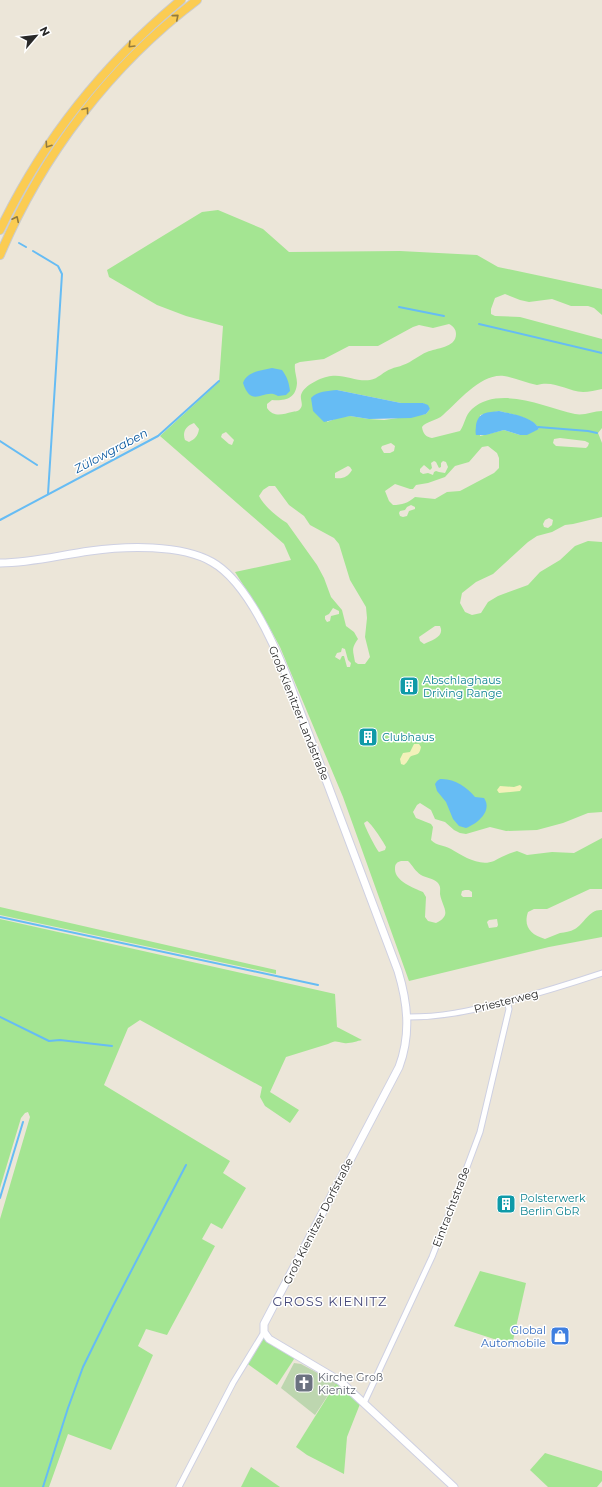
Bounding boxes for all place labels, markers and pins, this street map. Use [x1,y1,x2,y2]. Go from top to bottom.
place label: Abschlaghaus Driving Range [423,673,503,700]
building icon: Abschlaghaus Driving Range [398,675,420,697]
building icon: Clubhaus [357,726,379,748]
place label: Clubhaus [382,730,435,744]
place label: Polsterwerk Berlin GbR [520,1191,586,1218]
building icon: Polsterwerk Berlin GbR [495,1193,517,1215]
place label: Global Automobile [481,1323,546,1350]
shop icon: Global Automobile [549,1325,571,1347]
place label: Kirche Groß Kienitz [318,1370,383,1397]
church icon: Kirche Groß Kienitz [293,1372,315,1394]

